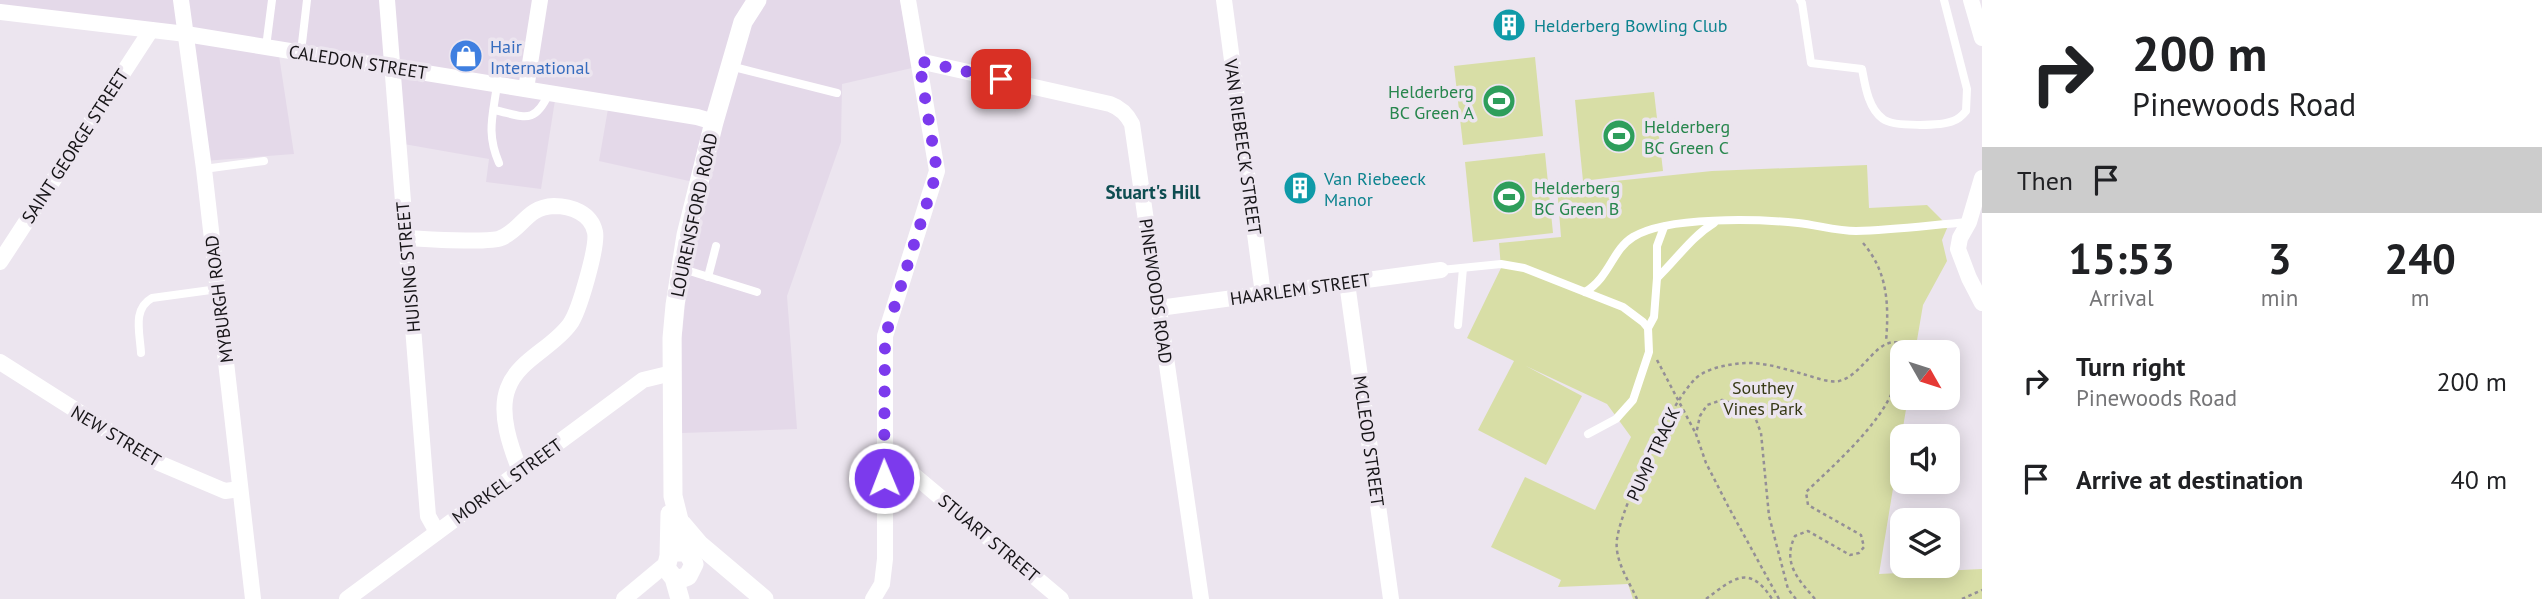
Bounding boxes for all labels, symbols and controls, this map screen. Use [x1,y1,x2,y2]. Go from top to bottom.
building icon: Helderberg Bowling Club [1490,6,1528,44]
place label: Helderberg Bowling Club [1534,14,1727,37]
text: 200 m [2132,21,2267,85]
icon: right [2017,28,2108,119]
place label: Hair International [490,35,590,79]
shop icon: Hair International [447,37,485,75]
street label: CALEDON STREET [287,40,429,84]
pin [971,49,1031,109]
street label: VAN RIEBEECK STREET [1219,57,1267,236]
icon: arrive [982,60,1020,98]
street label: SAINT GEORGE STREET [16,64,134,228]
place label: Helderberg BC Green A [1388,80,1474,124]
sports icon: Helderberg BC Green A [1480,82,1518,120]
text: Pinewoods Road [2132,83,2356,125]
place label: Helderberg BC Green C [1644,115,1730,159]
sports icon: Helderberg BC Green C [1600,117,1638,155]
street label: LOURENSFORD ROAD [665,131,723,299]
icon: arrive [2087,161,2125,199]
text: Then [2017,164,2073,197]
place label: Van Riebeeck Manor [1323,167,1426,211]
building icon: Van Riebeeck Manor [1281,169,1319,207]
place label: Helderberg BC Green B [1534,176,1620,220]
sports icon: Helderberg BC Green B [1490,178,1528,216]
district label: Stuart's Hill [1106,180,1201,204]
street label: HUISING STREET [391,201,425,333]
street label: PINEWOODS ROAD [1134,217,1178,365]
text: 15:53 [2068,231,2175,286]
text: 3 [2268,231,2291,286]
text: 240 [2384,231,2456,286]
street label: MYBURGH ROAD [200,234,238,364]
street label: HAARLEM STREET [1228,268,1372,310]
text: Arrival [2089,283,2154,312]
text: min [2261,283,2298,312]
text: m [2411,283,2429,312]
north arrow [1890,340,1960,410]
map controls [1890,340,1960,578]
text: Turn right [2076,350,2185,383]
icon: right [2017,362,2055,400]
text: 200 m [2436,365,2507,398]
street label: MCLEOD STREET [1348,374,1390,508]
park label: Southey Vines Park [1722,376,1803,420]
text: Pinewoods Road [2076,383,2237,412]
street label: NEW STREET [67,400,165,472]
street label: PUMP TRACK [1621,403,1685,505]
button: sound [1890,424,1960,494]
street label: MORKEL STREET [447,433,567,529]
position arrow [847,441,921,515]
icon: arrive [2017,460,2055,498]
text: Arrive at destination [2076,463,2303,496]
text: 40 m [2451,463,2507,496]
street label: STUART STREET [934,489,1044,587]
button: layers [1890,508,1960,578]

